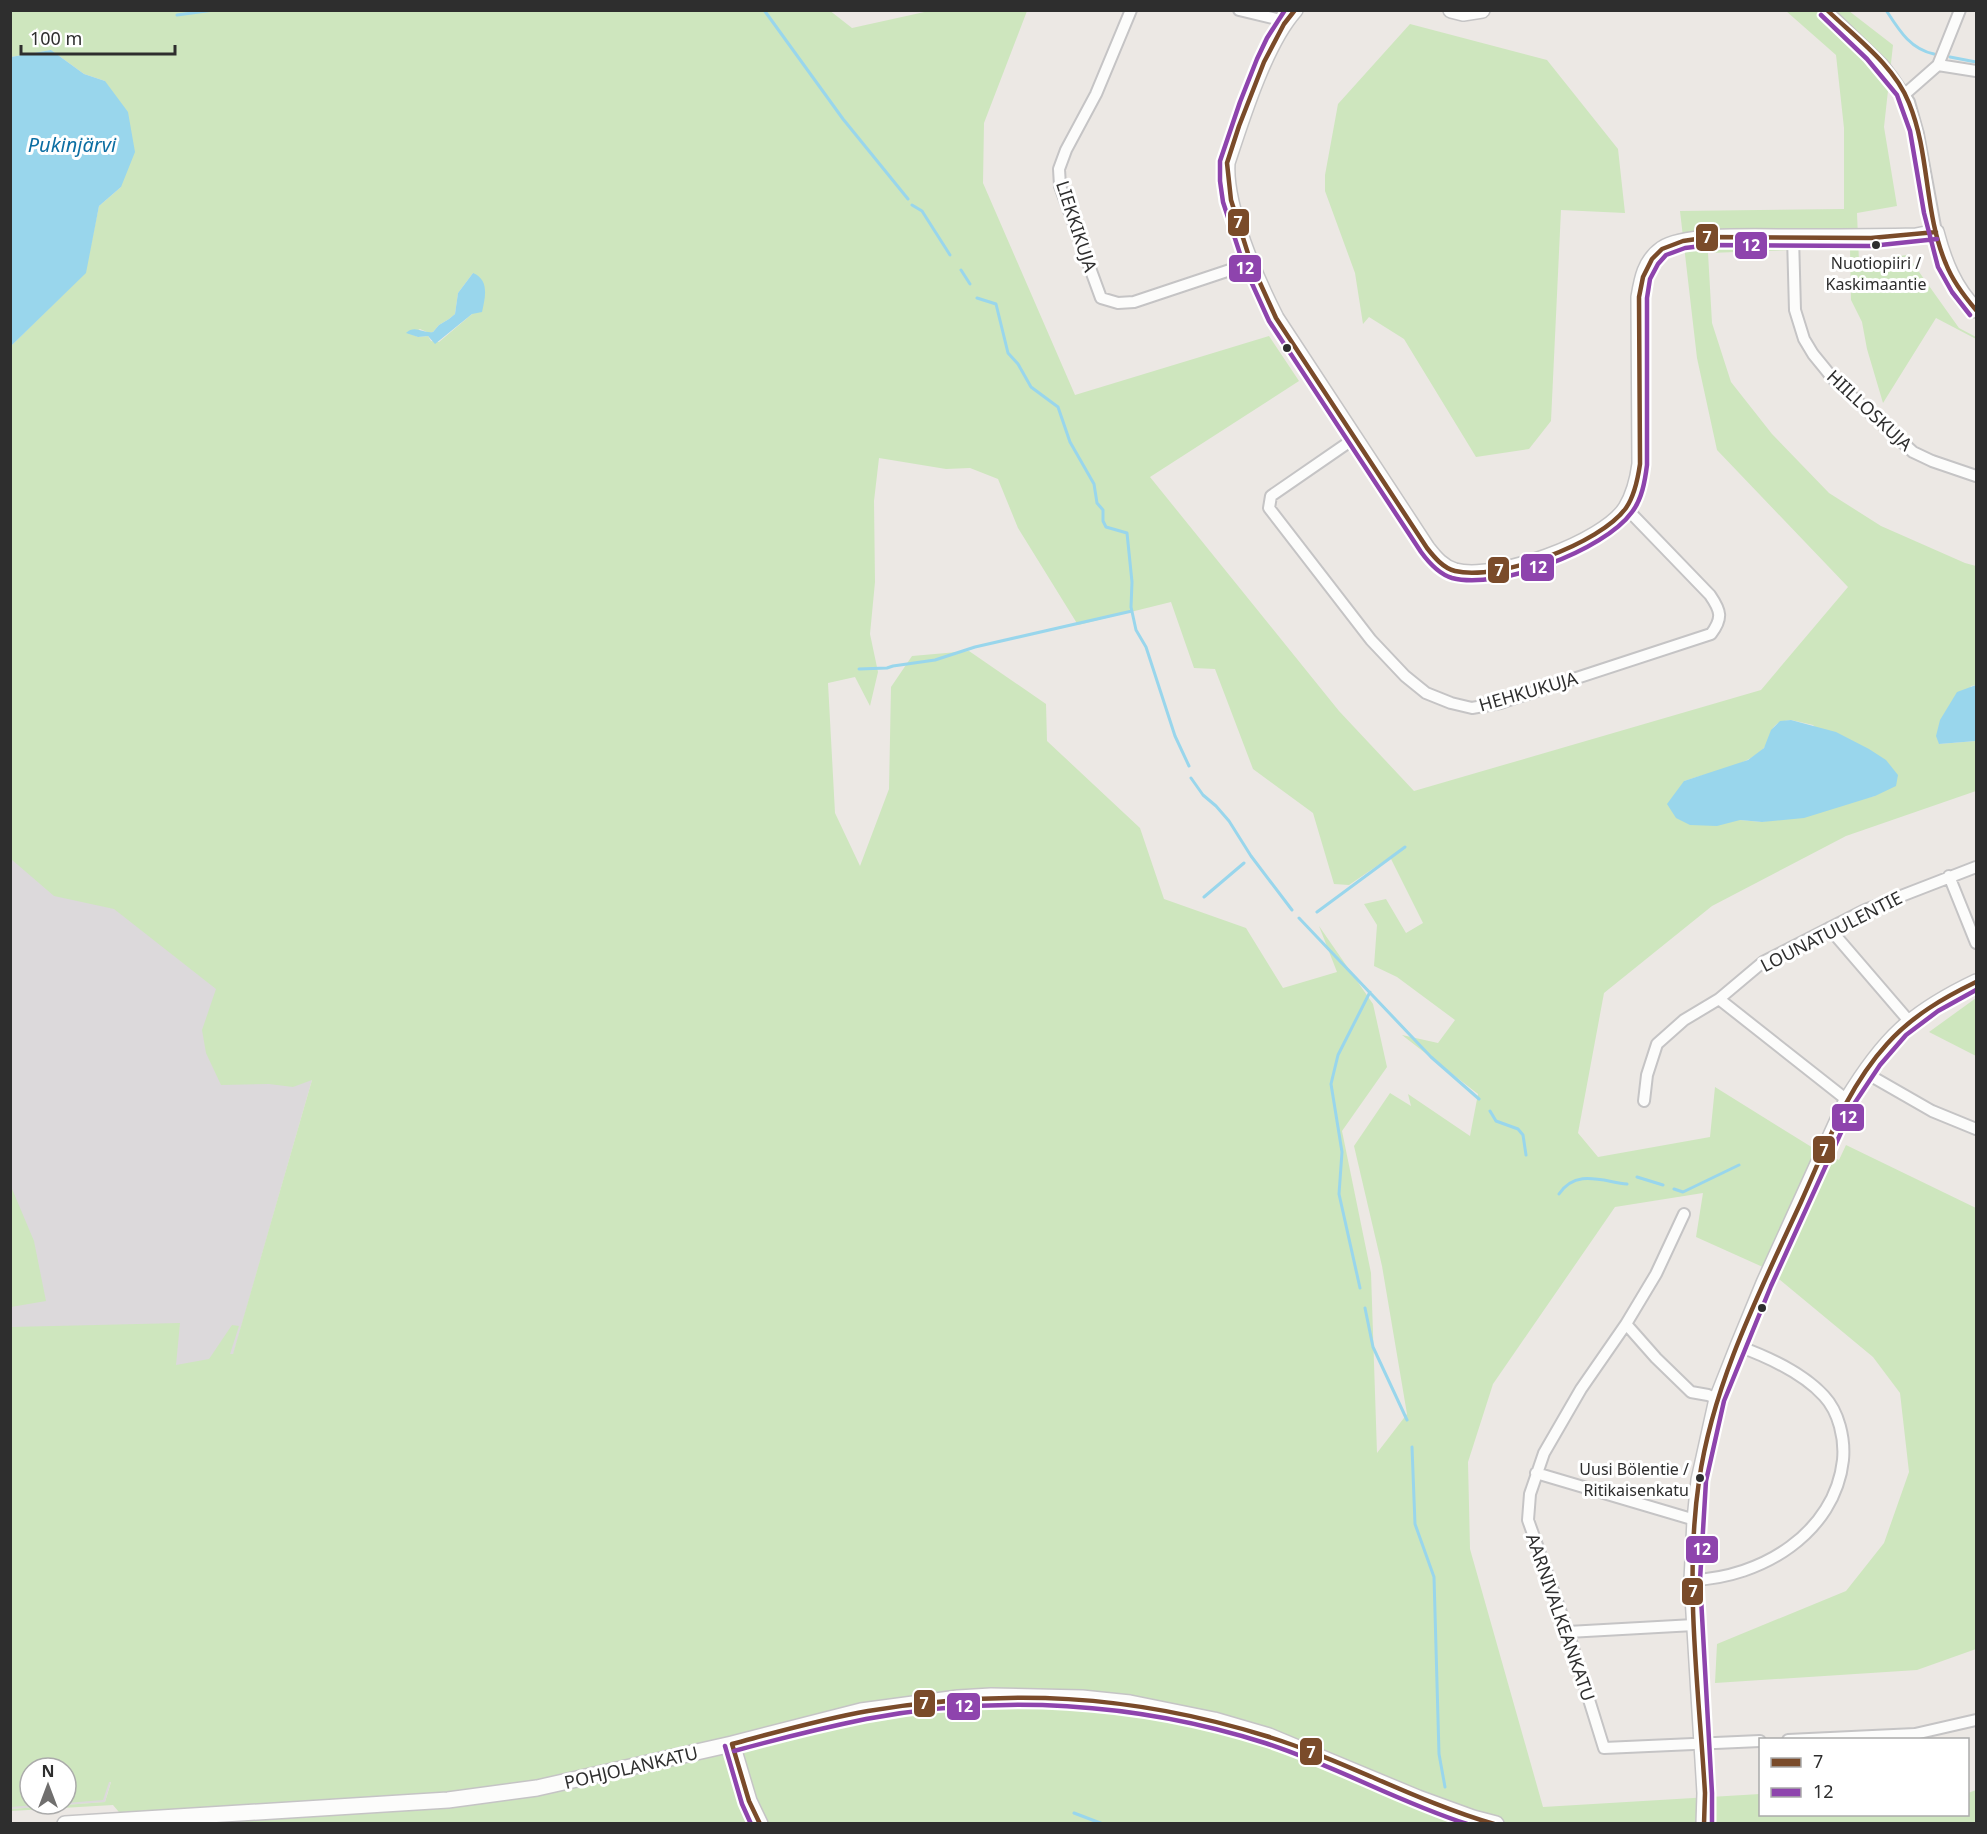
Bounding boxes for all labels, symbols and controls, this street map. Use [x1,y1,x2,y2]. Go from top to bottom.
scale bar [21,18,176,56]
text: 100 m [30,26,82,50]
water label: Pukinjärvi [28,131,117,158]
street label: LIEKKIKUJA [1051,177,1103,275]
line badge: 7 [1227,208,1250,237]
text: 7 [1233,211,1243,233]
line badge: 7 [1695,223,1719,252]
text: 7 [1702,226,1712,248]
line badge: 12 [1734,231,1768,260]
text: 12 [1742,234,1760,256]
marker: Nuotiopiiri / Kaskimaantie [1870,239,1882,251]
place label: Nuotiopiiri / Kaskimaantie [1826,252,1926,295]
line badge: 12 [1228,254,1262,283]
text: 12 [1236,257,1254,279]
unlabelled marker [1281,342,1293,354]
street label: HIILLOSKUJA [1822,364,1918,456]
line badge: 12 [1520,553,1555,582]
line badge: 7 [1487,556,1510,584]
text: 12 [1529,556,1547,578]
text: 7 [1494,559,1504,581]
street label: HEHKUKUJA [1476,665,1581,717]
street label: LOUNATUULENTIE [1756,885,1906,977]
line badge: 12 [1831,1103,1865,1132]
text: 12 [1839,1106,1857,1128]
line badge: 7 [1812,1135,1836,1164]
text: 7 [1819,1139,1829,1161]
unlabelled marker [1756,1302,1768,1314]
place label: Uusi Bölentie / Ritikaisenkatu [1579,1458,1689,1501]
marker: Uusi Bölentie / Ritikaisenkatu [1694,1472,1706,1484]
street label: AARNIVALKEANKATU [1521,1530,1601,1704]
line badge: 12 [1685,1535,1719,1564]
text: 12 [1693,1538,1711,1560]
line badge: 7 [1681,1577,1704,1606]
text: 7 [1688,1580,1698,1602]
line badge: 7 [913,1689,936,1718]
text: 7 [919,1692,929,1714]
line badge: 12 [946,1692,981,1721]
text: 12 [955,1695,973,1717]
line badge: 7 [1299,1737,1323,1766]
legend [1759,1738,1969,1816]
street label: POHJOLANKATU [562,1740,700,1794]
text: 7 [1306,1741,1316,1763]
text: 7 [1813,1749,1823,1773]
north arrow [18,1756,78,1816]
text: N [41,1760,55,1782]
text: 12 [1813,1779,1834,1803]

